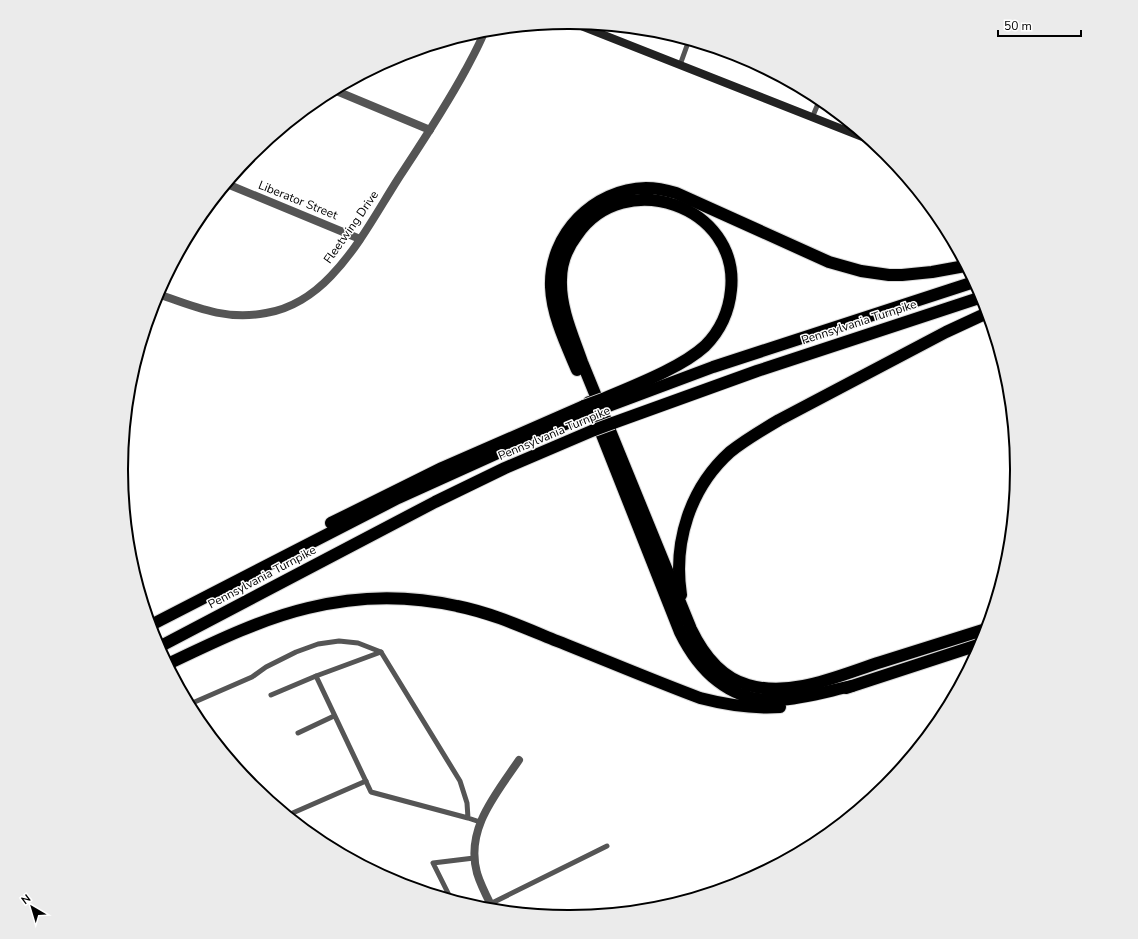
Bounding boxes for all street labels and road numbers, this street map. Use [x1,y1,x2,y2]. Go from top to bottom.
street label: Liberator Street [256,177,341,223]
street label: Fleetwing Drive [320,187,382,267]
street label: Pennsylvania Turnpike [799,296,919,348]
street label: Pennsylvania Turnpike [496,402,612,464]
street label: Pennsylvania Turnpike [205,542,319,612]

